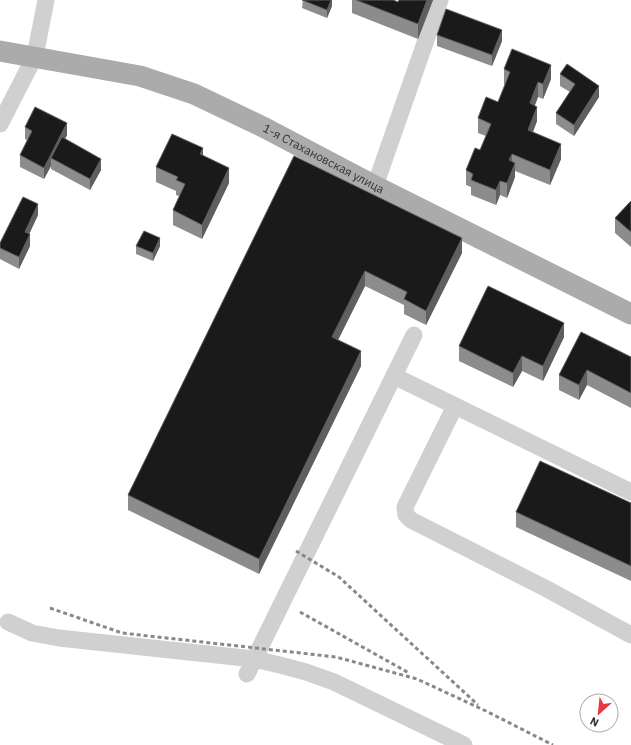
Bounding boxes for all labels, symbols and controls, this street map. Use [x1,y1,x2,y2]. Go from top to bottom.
street label: 1-я Стахановская улица [260,120,387,197]
north arrow [579,693,619,733]
text: N [588,714,601,730]

